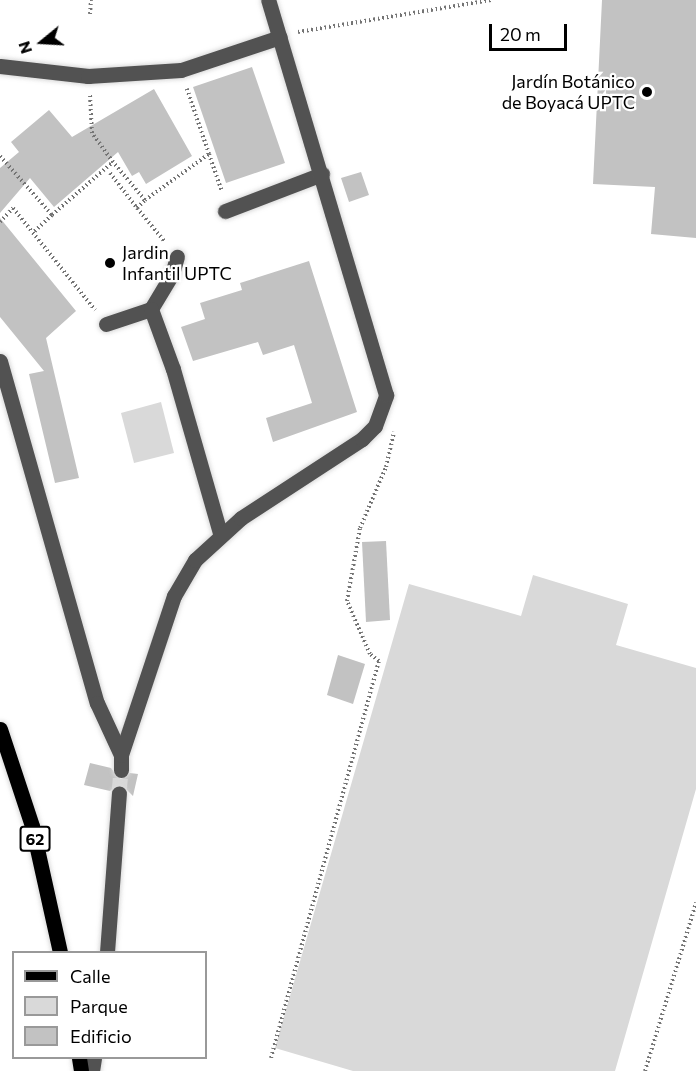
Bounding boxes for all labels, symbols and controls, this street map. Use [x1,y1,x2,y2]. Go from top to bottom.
north arrow [12,12,72,72]
scale bar [492,12,570,50]
text: 20 m [500,23,541,45]
text: N [14,39,35,56]
place label: Jardín Botánico de Boyacá UPTC [502,71,635,113]
marker: Jardín Botánico de Boyacá UPTC [640,85,654,99]
place label: Jardin Infantil UPTC [122,242,232,284]
marker: Jardin Infantil UPTC [103,256,117,270]
road number: 62 [18,826,51,852]
legend [12,951,207,1059]
text: Calle [70,965,110,987]
text: Parque [70,995,128,1017]
text: Edificio [70,1025,132,1047]

